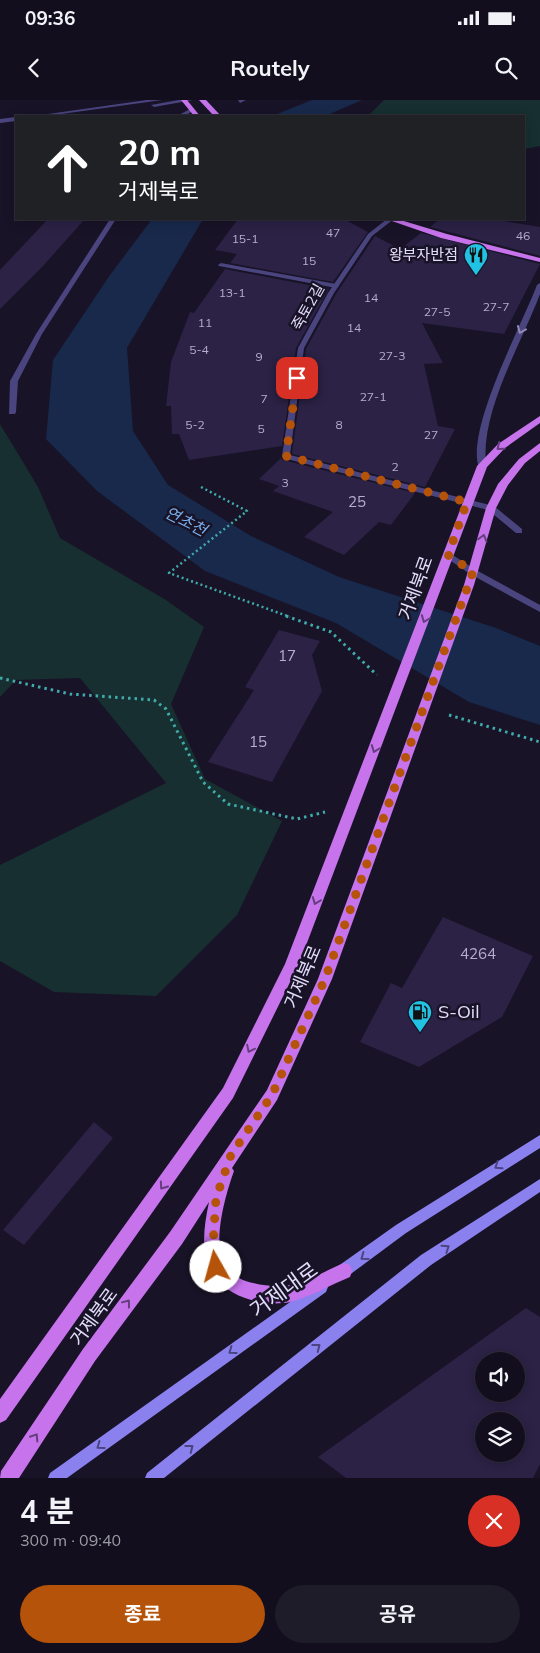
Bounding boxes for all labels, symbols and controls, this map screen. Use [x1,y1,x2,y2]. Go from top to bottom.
text: 09:36 [25,6,75,30]
icon: back [20,54,48,82]
text: Routely [230,54,310,82]
icon: search [492,54,520,82]
text: 20 m [118,130,201,174]
icon: ahead [35,135,100,200]
text: 거제북로 [118,177,199,205]
house number: 47 [326,225,340,240]
house number: 46 [516,228,530,243]
house number: 15-1 [232,231,258,246]
restaurant icon: 왕부자반점 [463,242,489,276]
place label: 왕부자반점 [389,245,458,264]
house number: 15 [302,253,316,268]
street label: 죽토2길 [287,280,328,333]
house number: 13-1 [219,285,245,300]
house number: 14 [364,290,378,305]
house number: 27-7 [483,299,509,314]
house number: 27-5 [424,304,450,319]
house number: 11 [198,315,212,330]
house number: 14 [347,320,361,335]
one-way arrow [517,325,528,334]
house number: 5-4 [189,342,209,357]
house number: 27-3 [379,348,405,363]
house number: 9 [255,349,263,364]
pin [276,357,318,399]
icon: arrive [283,364,311,392]
house number: 27-1 [360,389,386,404]
house number: 7 [260,391,268,406]
house number: 5-2 [185,417,205,432]
house number: 8 [335,417,343,432]
house number: 5 [257,421,265,436]
house number: 27 [424,427,438,442]
one-way arrow [497,441,506,449]
house number: 2 [391,459,399,474]
house number: 3 [281,475,289,490]
house number: 25 [348,492,366,511]
water label: 연초천 [162,502,212,541]
one-way arrow [477,534,487,543]
street label: 거제북로 [393,553,438,623]
one-way arrow [421,614,431,623]
house number: 17 [278,646,296,665]
house number: 15 [249,732,267,751]
one-way arrow [370,745,380,753]
one-way arrow [312,896,322,905]
street label: 거제북로 [279,942,326,1012]
house number: 4264 [460,944,496,963]
fuel station icon: S-Oil [407,999,433,1033]
place label: S-Oil [438,1000,479,1023]
one-way arrow [246,1044,256,1053]
one-way arrow [495,1160,504,1169]
one-way arrow [160,1180,169,1190]
position arrow [189,1240,241,1292]
one-way arrow [440,1244,449,1254]
one-way arrow [360,1250,369,1260]
street label: 거제대로 [245,1256,322,1322]
street label: 거제북로 [65,1283,122,1350]
one-way arrow [121,1299,130,1309]
one-way arrow [311,1344,320,1352]
one-way arrow [229,1346,238,1354]
map controls [475,1352,525,1462]
button: sound [475,1352,525,1402]
button: layers [475,1412,525,1462]
one-way arrow [28,1434,38,1443]
one-way arrow [96,1440,106,1449]
one-way arrow [184,1445,193,1453]
text: 4 분 [20,1492,74,1530]
button: close [468,1495,520,1547]
text: 300 m · 09:40 [20,1530,121,1550]
button: 종료 [20,1585,265,1643]
button: 공유 [275,1585,520,1643]

